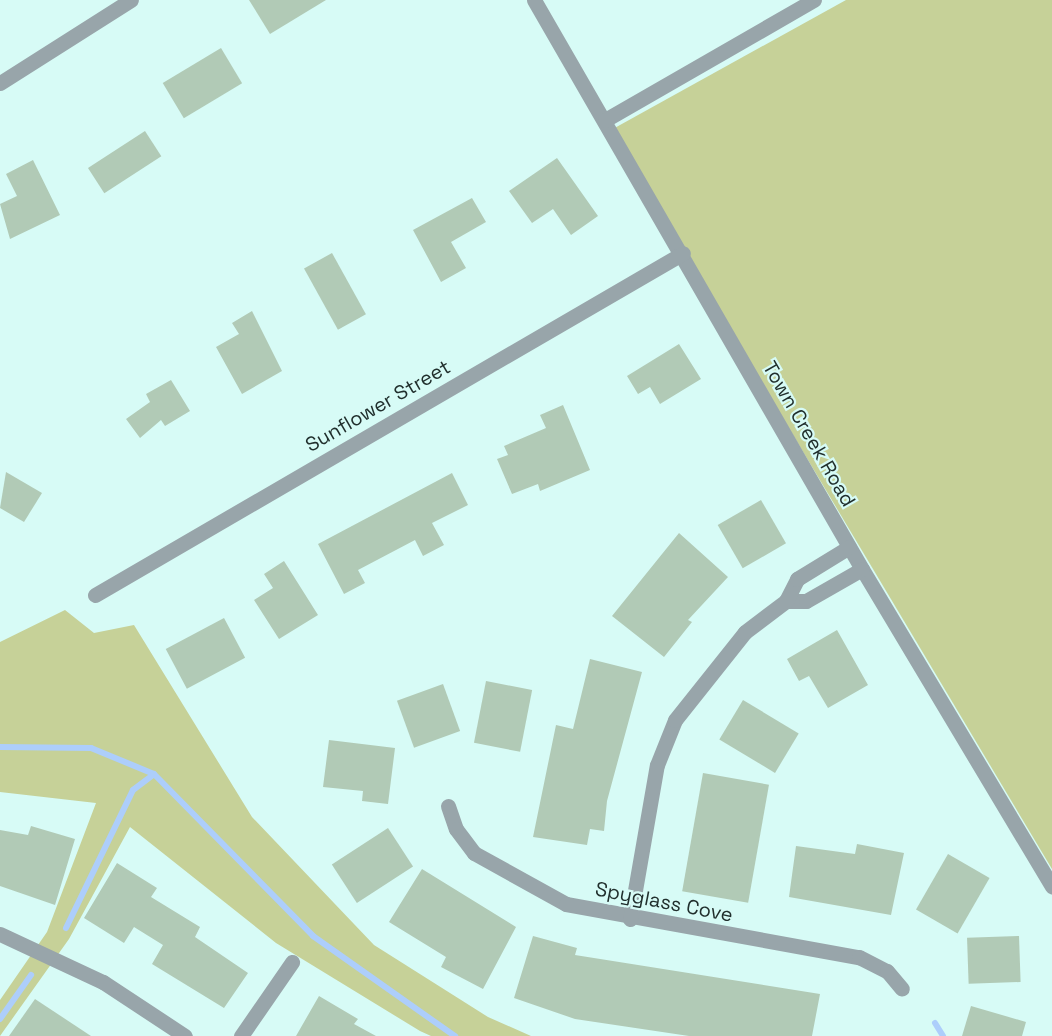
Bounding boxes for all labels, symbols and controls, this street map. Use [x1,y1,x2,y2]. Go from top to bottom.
street label: Sunflower Street [301,355,455,457]
street label: Town Creek Road [758,357,860,511]
street label: Spyglass Cove [593,877,735,927]

